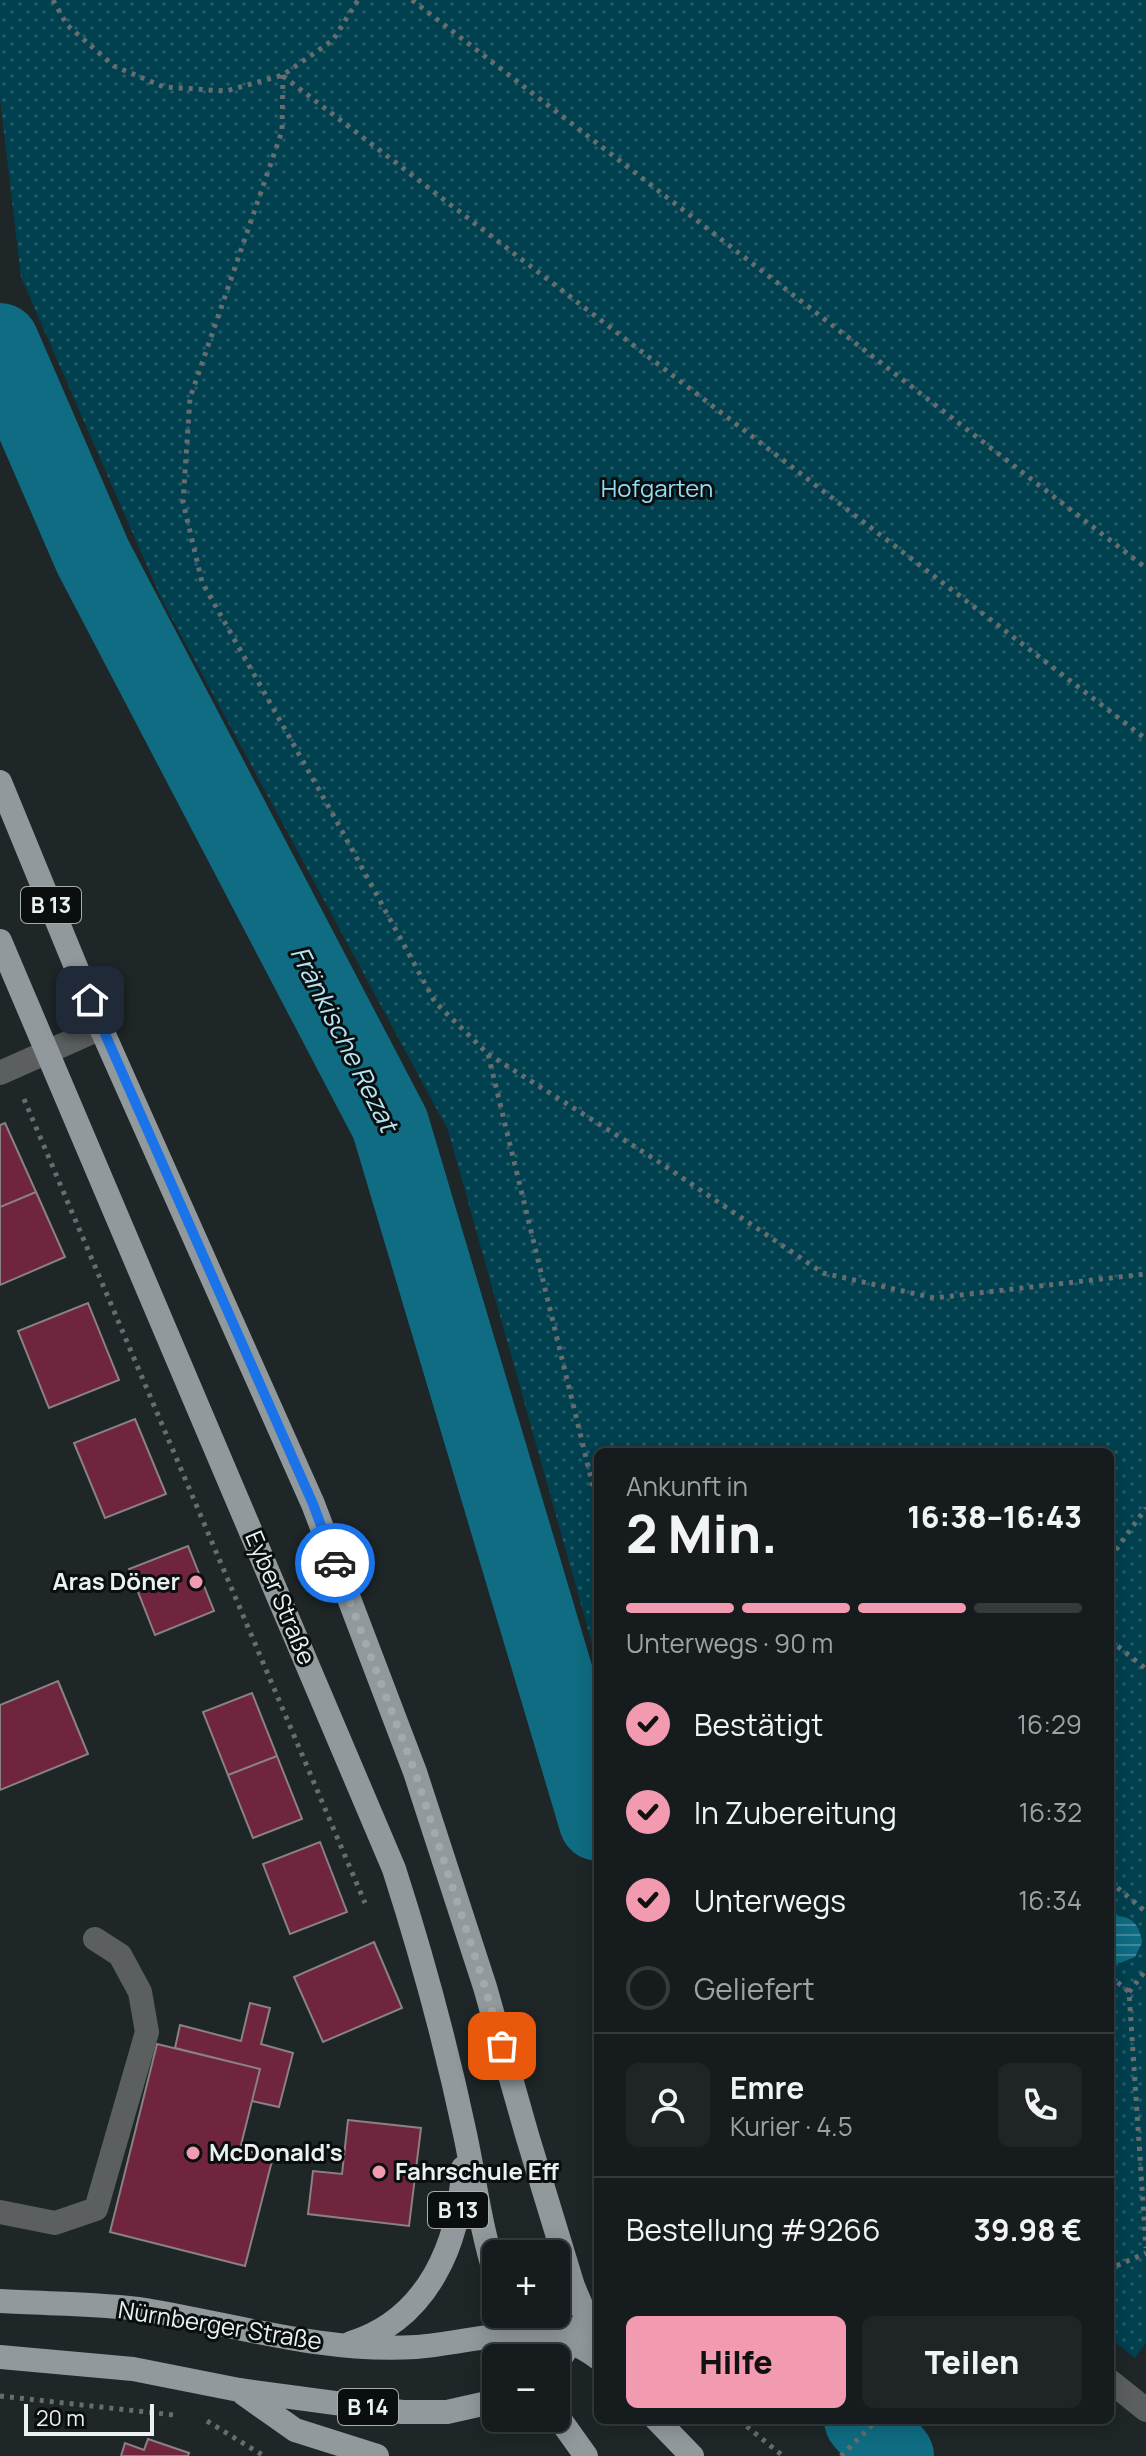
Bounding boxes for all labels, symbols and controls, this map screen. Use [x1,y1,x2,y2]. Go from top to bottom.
park label: Hofgarten [601,471,713,504]
road number: B 13 [21,887,81,923]
water label: Fränkische Rezat [283,939,408,1140]
pin [56,966,124,1034]
icon: home [68,978,112,1022]
text: Ankunft in [626,1468,748,1504]
text: 16:38–16:43 [907,1496,1082,1537]
text: 2 Min. [626,1498,778,1569]
courier [295,1523,375,1603]
street label: Eyber Straße [238,1525,324,1669]
icon: car [313,1541,357,1585]
place label: Aras Döner [53,1564,180,1597]
marker: Aras Döner [187,1573,205,1591]
text: Unterwegs · 90 m [626,1625,833,1661]
icon: check [626,1702,670,1746]
text: Bestätigt [694,1704,823,1745]
text: 16:29 [1017,1706,1082,1742]
icon: check [626,1790,670,1834]
text: In Zubereitung [694,1792,897,1833]
text: 16:32 [1019,1794,1082,1830]
icon: check [626,1878,670,1922]
text: Unterwegs [694,1880,846,1921]
text: 16:34 [1018,1882,1082,1918]
text: Geliefert [694,1968,815,2009]
pin [468,2012,536,2080]
icon: bag [480,2024,524,2068]
button: person [626,2063,710,2147]
button: phone [998,2063,1082,2147]
text: Emre [730,2067,804,2108]
text: Kurier · 4.5 [730,2108,853,2144]
place label: McDonald's [209,2135,343,2168]
marker: McDonald's [184,2144,202,2162]
place label: Fahrschule Eff [395,2154,559,2187]
marker: Fahrschule Eff [370,2163,388,2181]
road number: B 13 [428,2192,488,2228]
text: Bestellung #9266 [626,2209,881,2250]
text: 39.98 € [973,2209,1082,2250]
map controls [482,2240,570,2432]
button: + [482,2240,570,2328]
street label: Nürnberger Straße [116,2292,325,2357]
button: Hilfe [626,2316,846,2408]
button: Teilen [862,2316,1082,2408]
button: − [482,2344,570,2432]
road number: B 14 [338,2389,398,2425]
scale bar [24,2400,154,2436]
text: 20 m [36,2403,85,2433]

